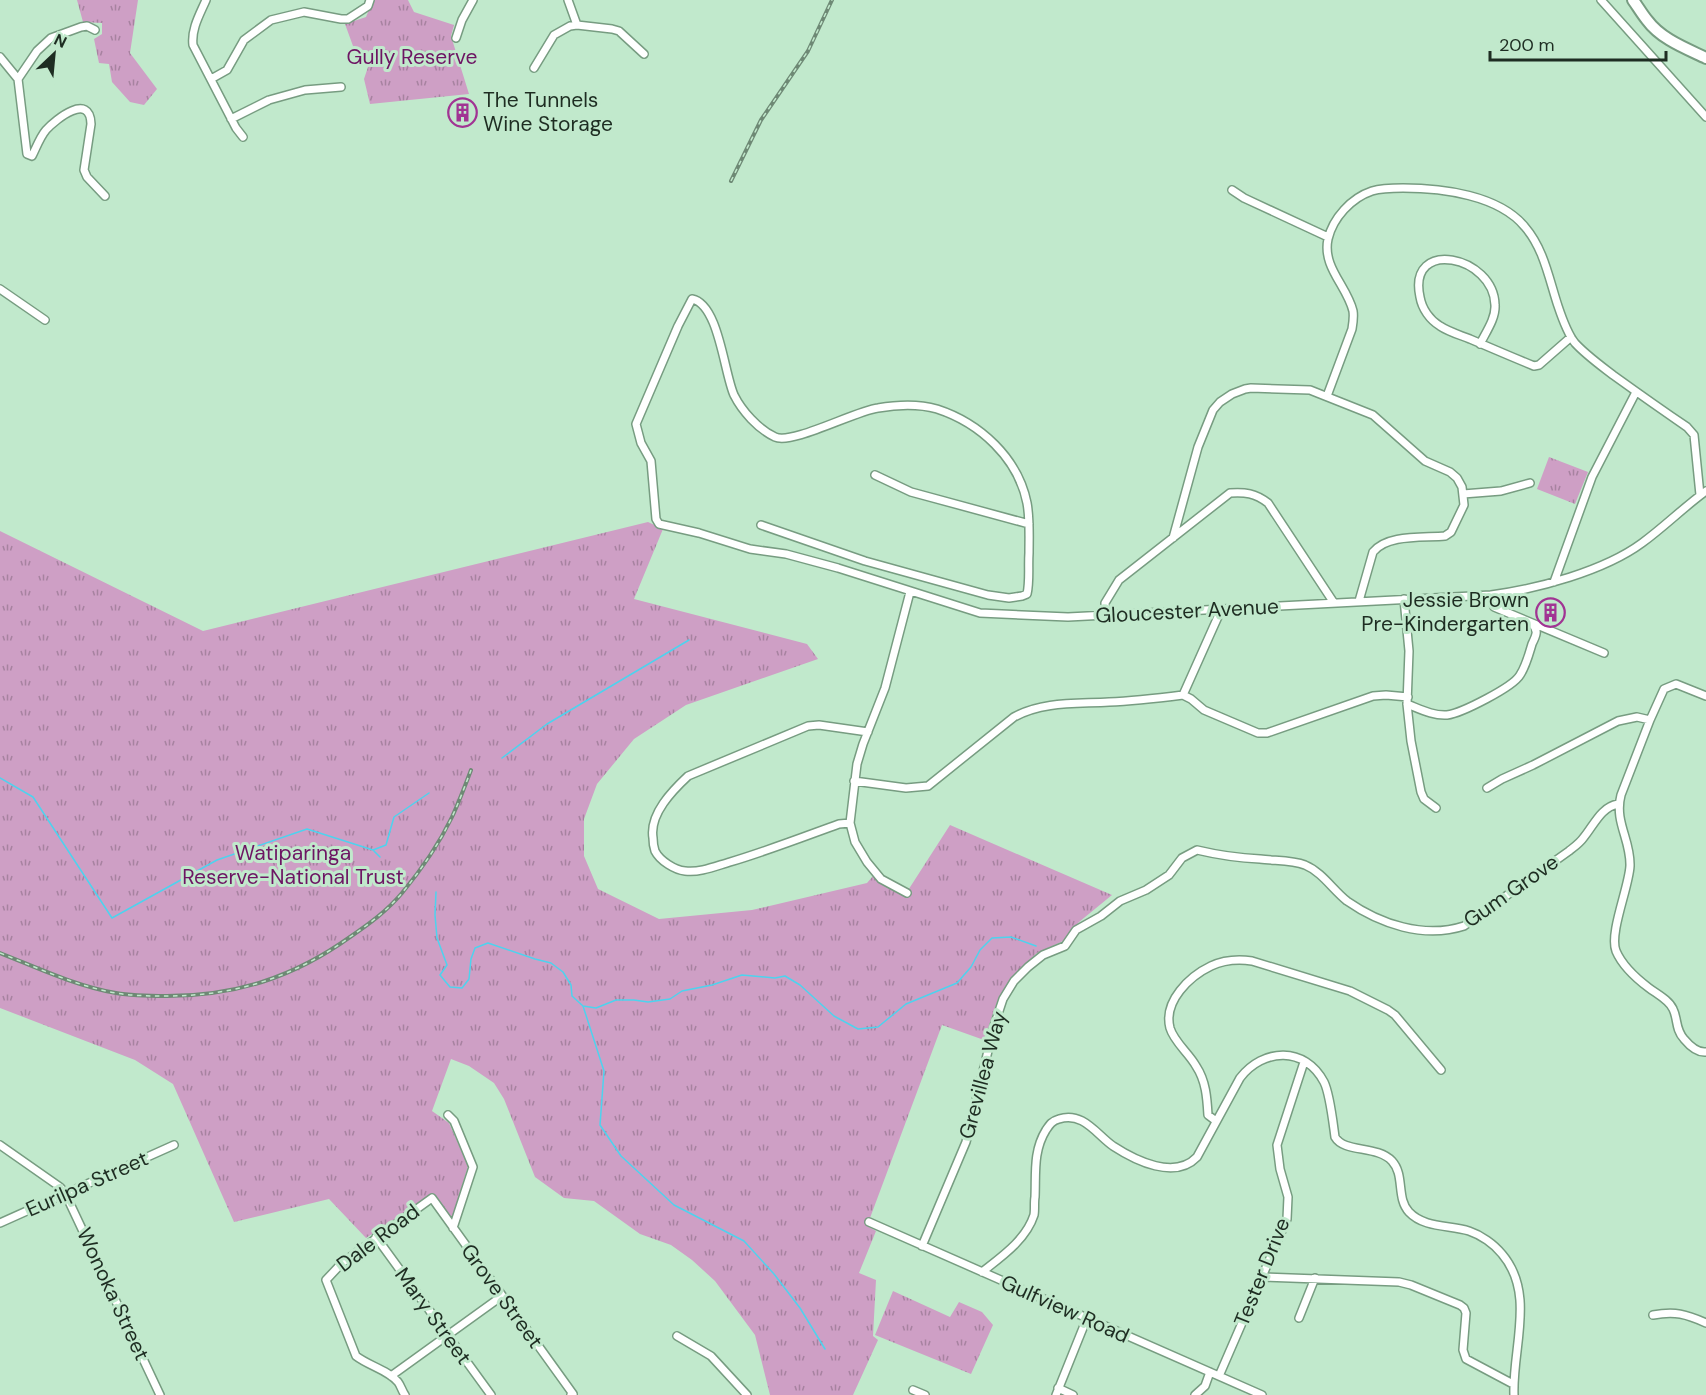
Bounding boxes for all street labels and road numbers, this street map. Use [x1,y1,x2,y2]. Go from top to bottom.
street label: Gloucester Avenue [1095,592,1280,630]
street label: Gum Grove [1458,848,1564,934]
street label: Grevillea Way [952,1008,1014,1142]
street label: Eurilpa Street [21,1145,153,1223]
street label: Dale Road [331,1198,425,1278]
street label: Tester Drive [1228,1213,1297,1330]
street label: Wonoka Street [70,1223,156,1365]
street label: Grove Street [455,1238,549,1354]
street label: Mary Street [388,1262,478,1370]
street label: Gulfview Road [996,1268,1134,1350]

